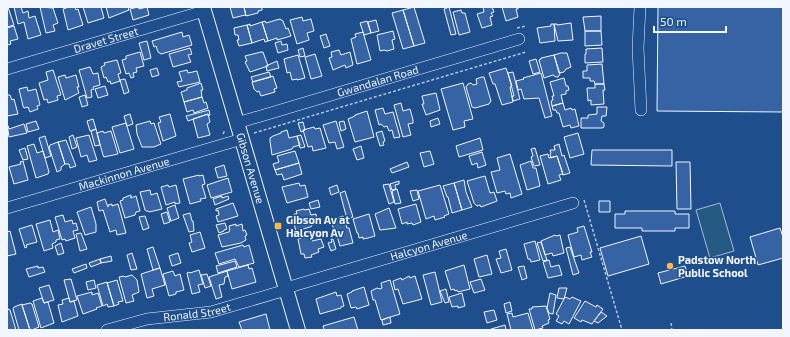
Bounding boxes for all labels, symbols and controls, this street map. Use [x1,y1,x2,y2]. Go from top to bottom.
scale bar [654,8,726,34]
text: 50 m [660,14,687,28]
street label: Dravet Street [72,24,140,55]
street label: Gwandalan Road [335,62,420,99]
street label: Gibson Avenue [234,131,267,205]
street label: Mackinnon Avenue [77,154,171,193]
place label: Gibson Av at Halcyon Av [286,213,350,240]
marker: Gibson Av at Halcyon Av [273,221,283,231]
street label: Halcyon Avenue [389,228,469,263]
place label: Padstow North Public School [678,253,756,279]
marker: Padstow North Public School [665,261,675,271]
street label: Ronald Street [163,300,232,323]

